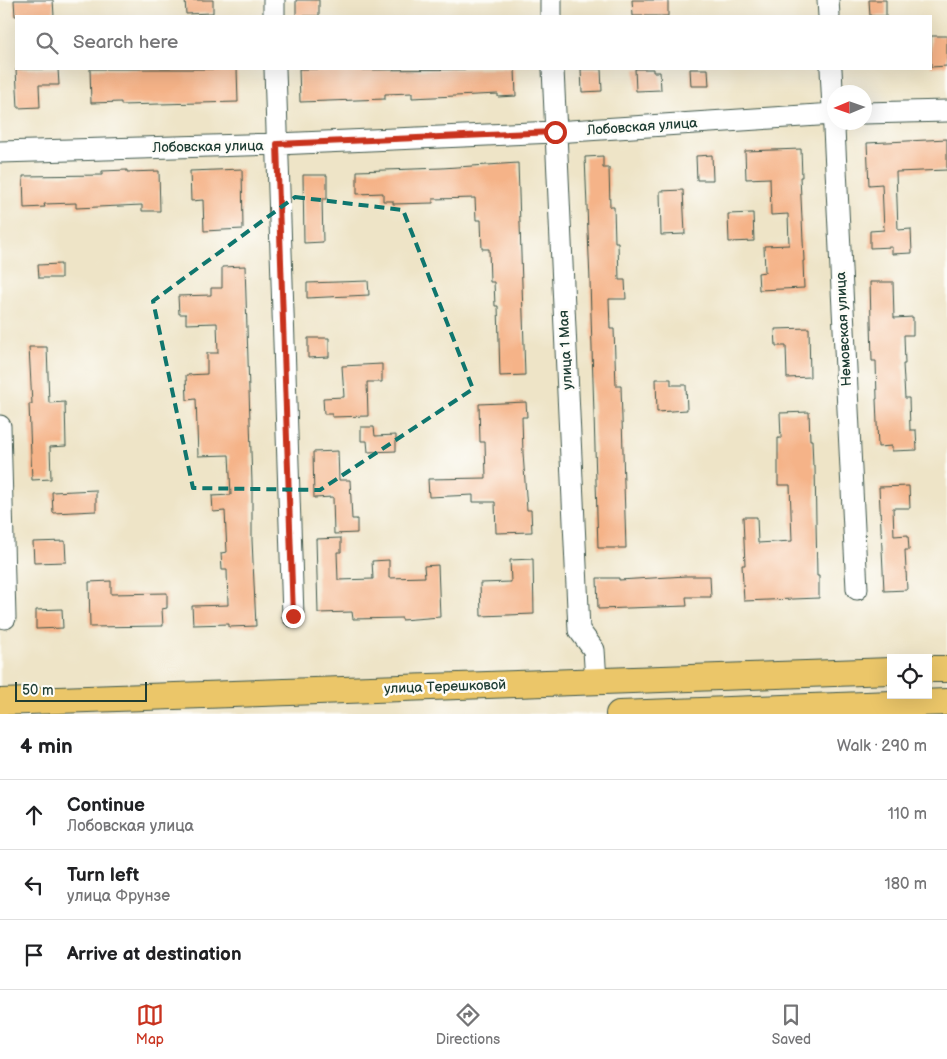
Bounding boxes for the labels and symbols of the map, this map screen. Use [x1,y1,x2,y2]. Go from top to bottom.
north arrow [827,85,872,130]
street label: Лобовская улица [585,114,699,139]
route start [544,121,567,144]
street label: Лобовская улица [151,137,264,156]
street label: Немовская улица [832,271,855,387]
street label: улица 1 Мая [555,310,576,390]
route end [282,605,305,628]
street label: улица Терешковой [384,676,506,697]
scale bar [15,679,148,702]

